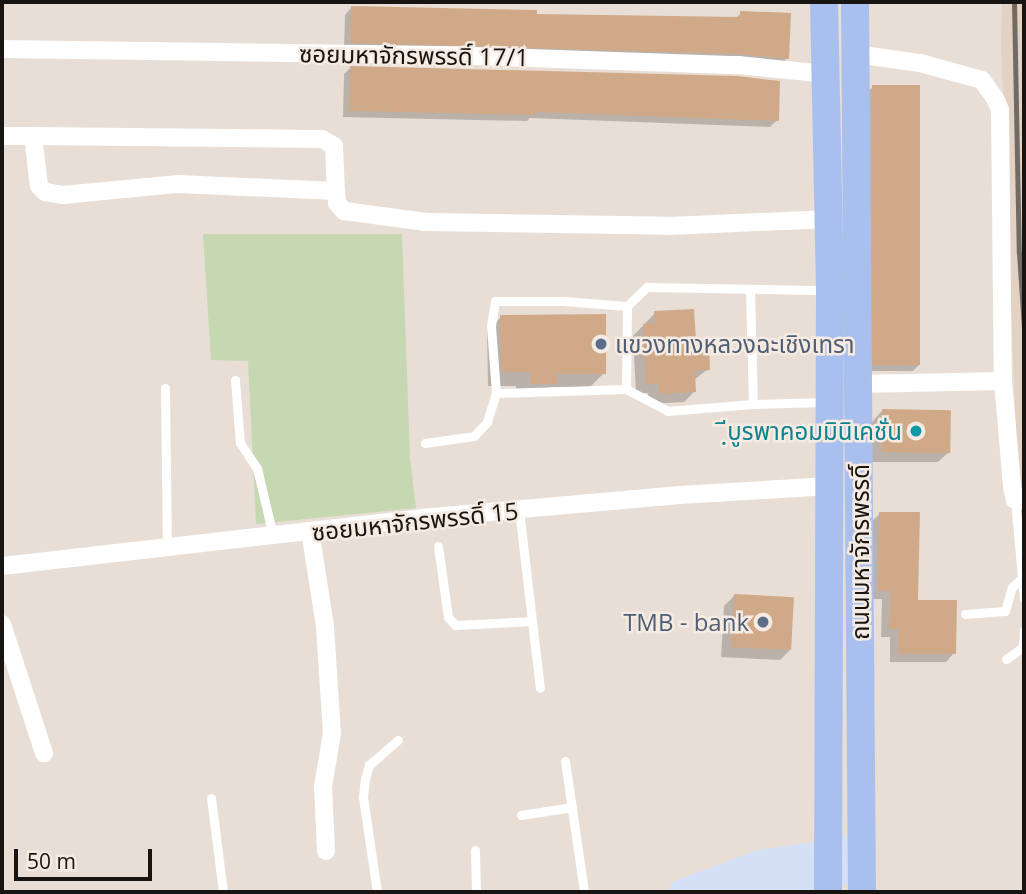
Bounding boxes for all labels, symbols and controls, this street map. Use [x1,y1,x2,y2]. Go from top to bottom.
street label: ซอยมหาจักรพรรดิ์ 17/1 [299,39,529,71]
place label: แขวงทางหลวงฉะเชิงเทรา [615,330,855,358]
marker: แขวงทางหลวงฉะเชิงเทรา [593,336,609,352]
place label: ฺีบูรพาคอมมินิเคชั่น [727,417,902,445]
marker: ฺีบูรพาคอมมินิเคชั่น [908,423,924,439]
street label: ถนนมหาจักรพรรดิ์ [846,464,874,640]
street label: ซอยมหาจักรพรรดิ์ 15 [310,496,520,546]
place label: TMB - bank [623,608,749,636]
marker: TMB - bank [755,614,771,630]
scale bar [18,834,156,878]
text: 50 m [27,847,76,875]

